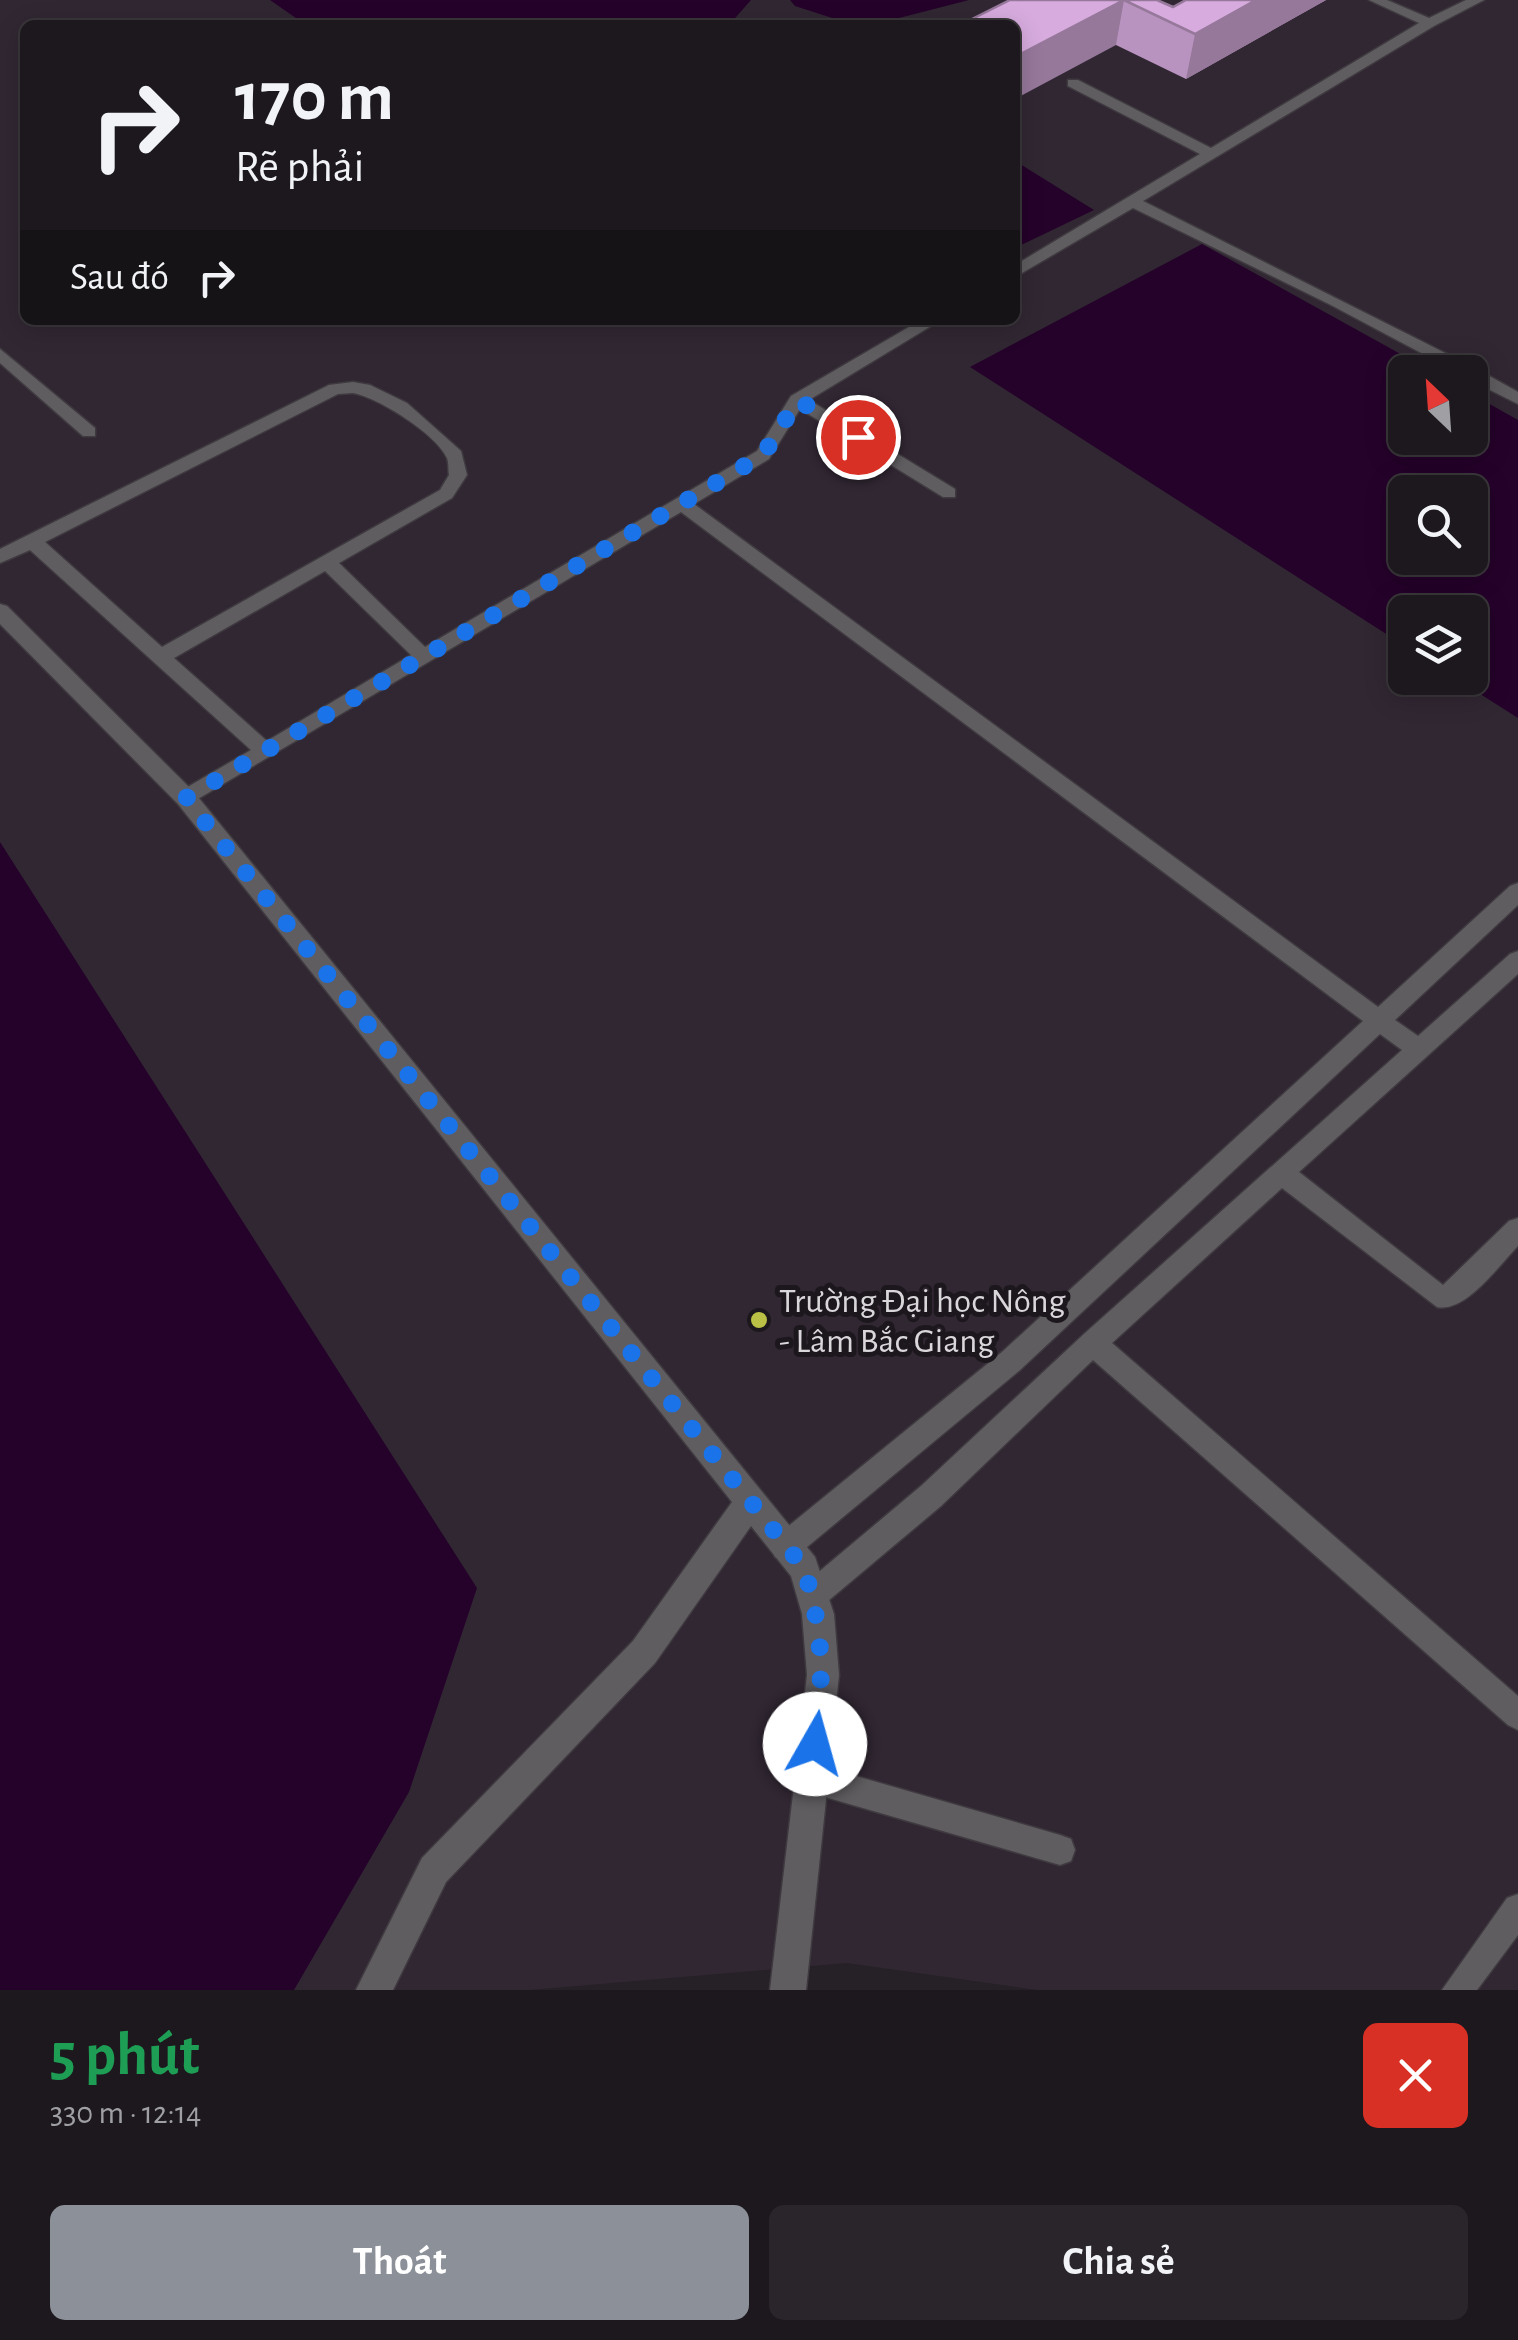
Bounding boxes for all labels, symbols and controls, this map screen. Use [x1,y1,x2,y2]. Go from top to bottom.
icon: right [70,60,200,190]
text: 170 m [235,63,394,133]
text: Rẽ phải [235,145,365,190]
icon: right [189,250,244,305]
text: Sau đó [70,259,169,297]
north arrow [1388,355,1488,455]
map controls [1388,355,1488,695]
pin [816,395,901,480]
icon: arrive [831,410,886,465]
button: search [1388,475,1488,575]
button: layers [1388,595,1488,695]
place label: Trường Đại học Nông - Lâm Bắc Giang [779,1284,1066,1359]
marker: Trường Đại học Nông - Lâm Bắc Giang [748,1309,770,1331]
position arrow [763,1692,867,1796]
button: close [1363,2023,1468,2128]
text: 5 phút [50,2026,200,2086]
text: 330 m · 12:14 [50,2097,201,2129]
button: Thoát [50,2205,749,2320]
button: Chia sẻ [769,2205,1468,2320]

